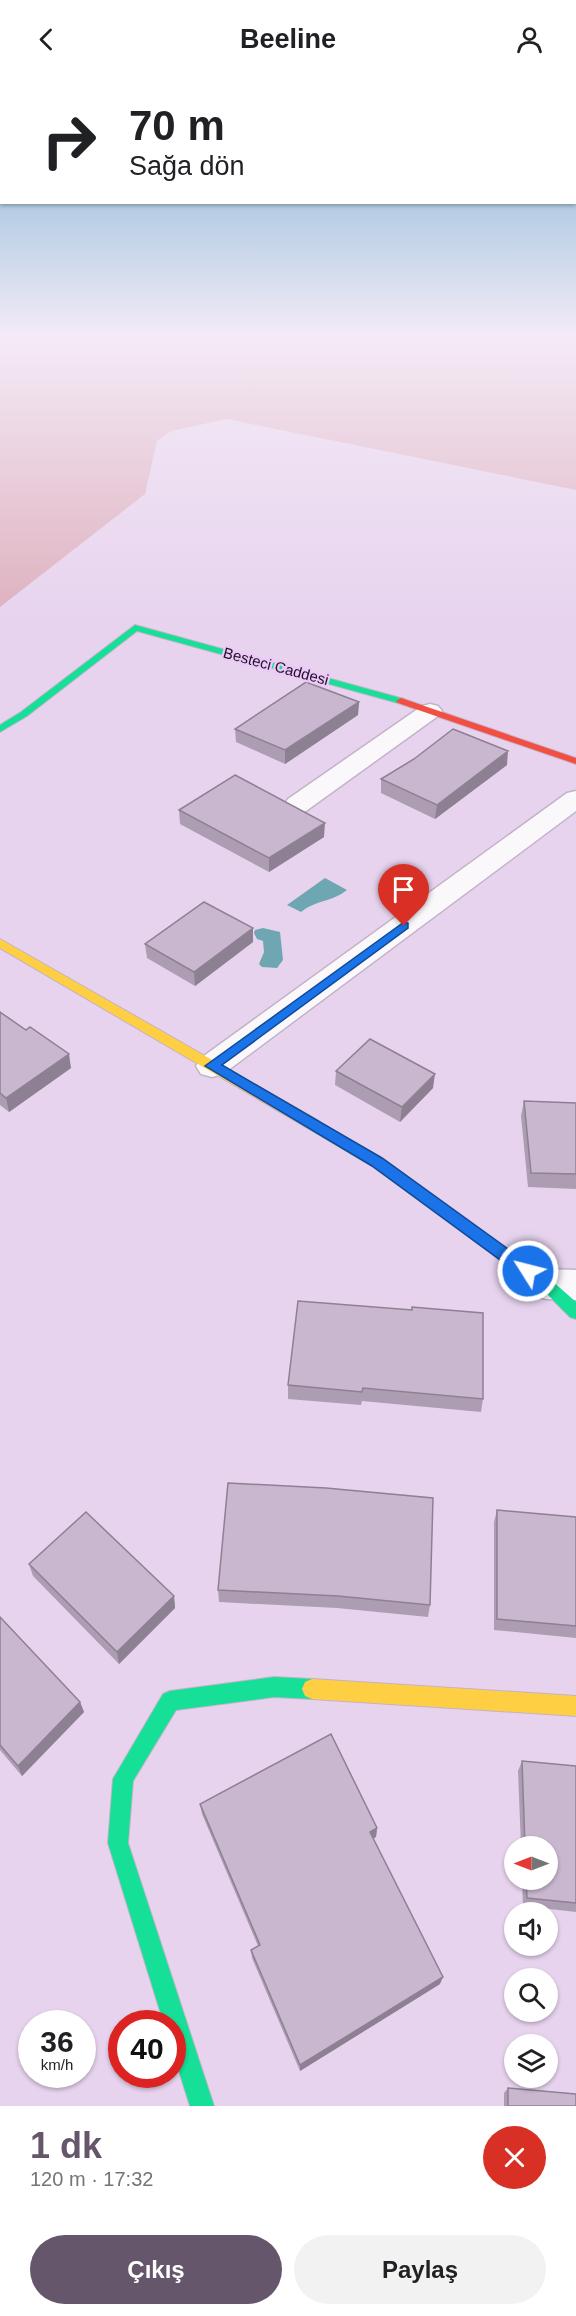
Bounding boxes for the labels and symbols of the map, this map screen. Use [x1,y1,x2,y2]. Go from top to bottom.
street label: Besteci Caddesi [221,644,331,688]
pin [378,864,429,926]
position arrow [496,1239,560,1303]
north arrow [504,1836,558,1890]
speed limit sign: 40 [108,2010,186,2088]

